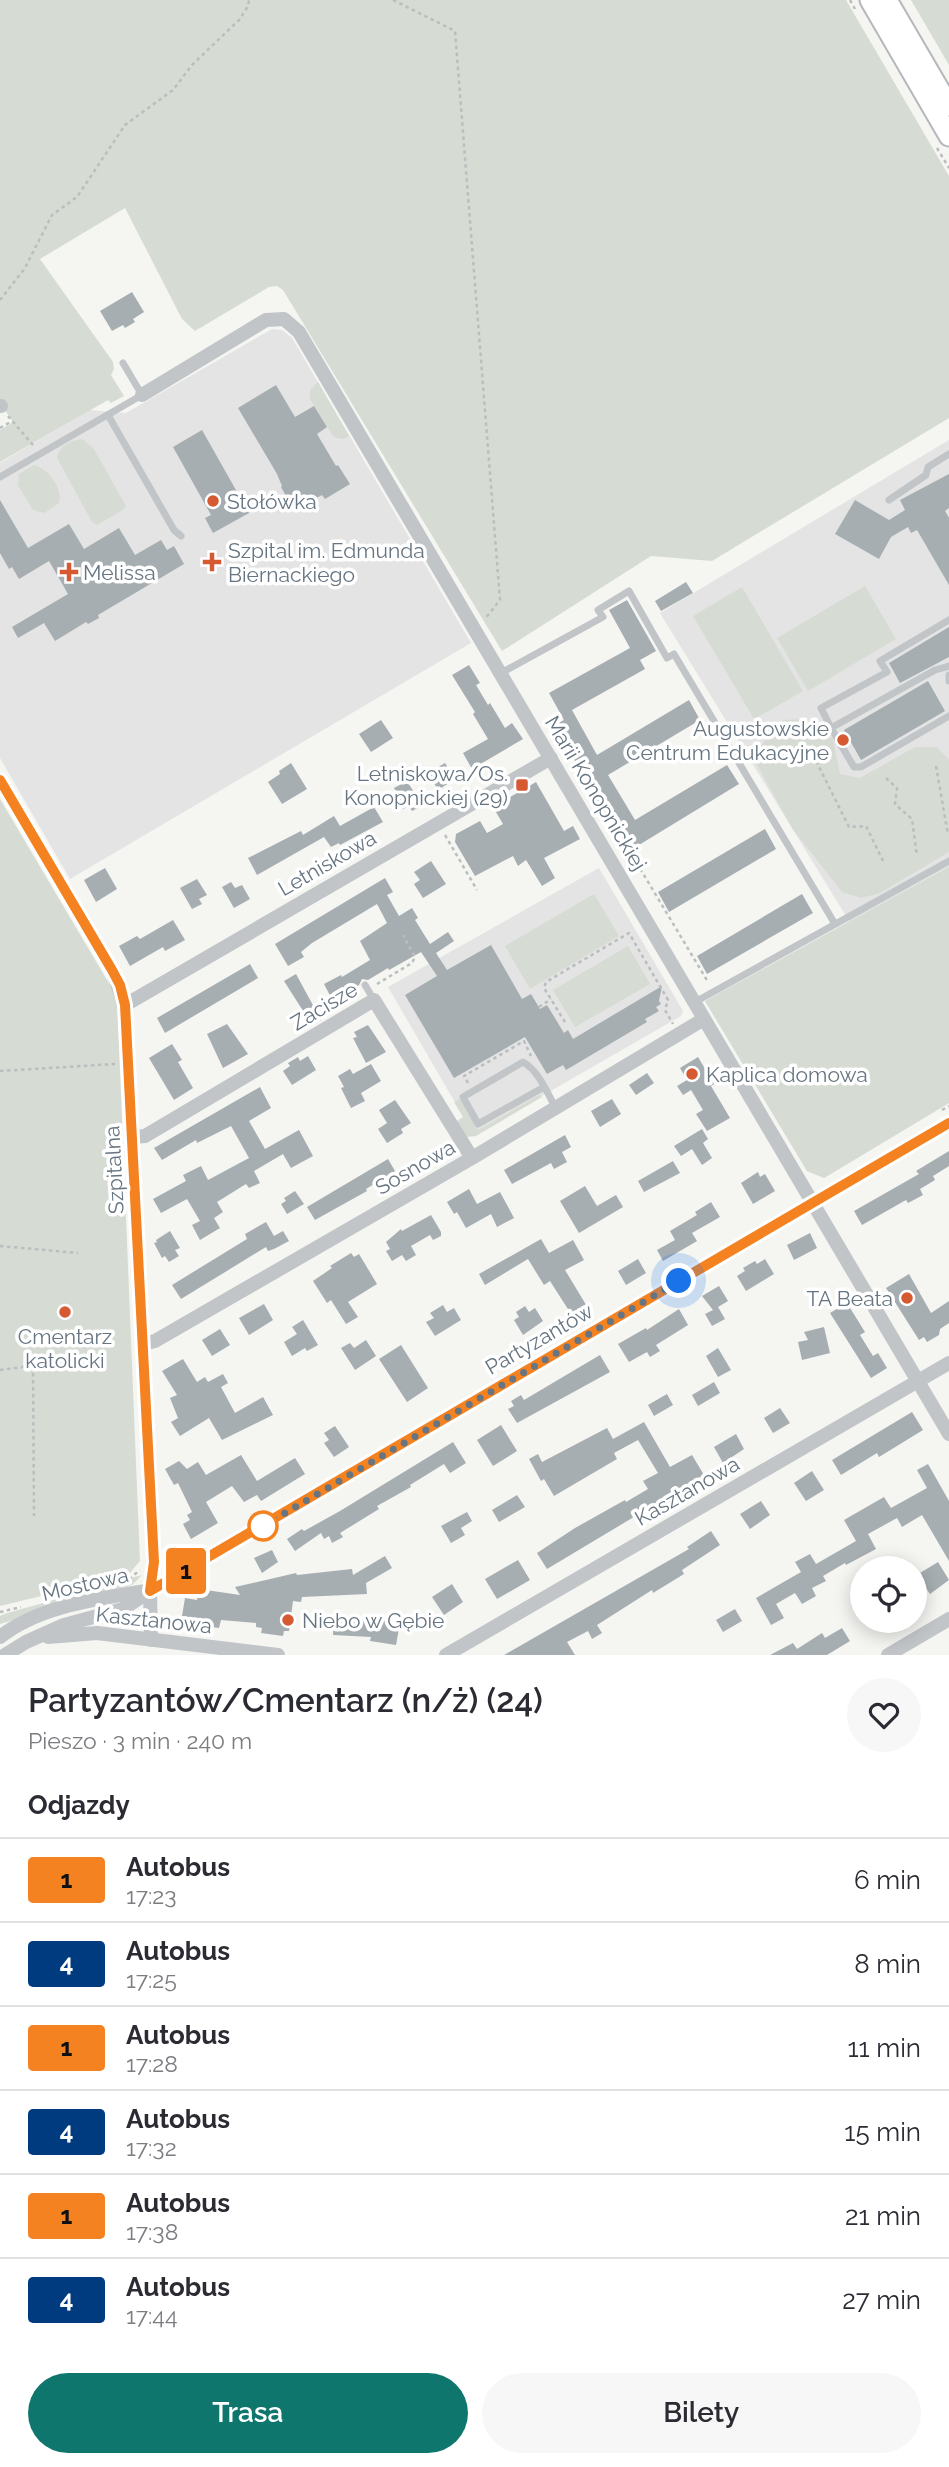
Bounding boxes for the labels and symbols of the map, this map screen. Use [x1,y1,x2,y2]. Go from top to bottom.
place label: Stołówka [227,489,317,514]
marker: Stołówka [205,493,221,509]
place label: Szpital im. Edmunda Biernackiego [228,538,425,587]
marker: Szpital im. Edmunda Biernackiego [202,552,222,572]
place label: Melissa [83,560,156,585]
marker: Melissa [61,564,77,580]
street label: Marii Konopnickiej [540,711,652,875]
place label: Augustowskie Centrum Edukacyjne [626,716,829,765]
marker: Augustowskie Centrum Edukacyjne [835,732,851,748]
place label: Letniskowa/Os. Konopnickiej (29) [344,761,508,810]
marker: Letniskowa/Os. Konopnickiej (29) [514,777,530,793]
street label: Letniskowa [273,825,381,901]
street label: Zacisze [286,976,362,1036]
place label: Kaplica domowa [706,1062,868,1087]
marker: Kaplica domowa [684,1066,700,1082]
street label: Szpitalna [99,1125,129,1215]
street label: Sosnowa [371,1134,459,1200]
your location [661,1263,696,1298]
place label: TA Beata [807,1286,893,1311]
marker: TA Beata [899,1290,915,1306]
street label: Partyzantów [481,1298,597,1380]
marker: Cmentarz katolicki [57,1304,73,1320]
place label: Cmentarz katolicki [18,1324,112,1373]
street label: Kasztanowa [630,1451,744,1531]
unlabelled marker [248,1511,278,1541]
line badge: 1 [163,1548,209,1594]
street label: Mostowa [39,1562,131,1606]
street label: Kasztanowa [95,1601,213,1639]
place label: Niebo w Gębie [302,1608,444,1633]
marker: Niebo w Gębie [280,1612,296,1628]

